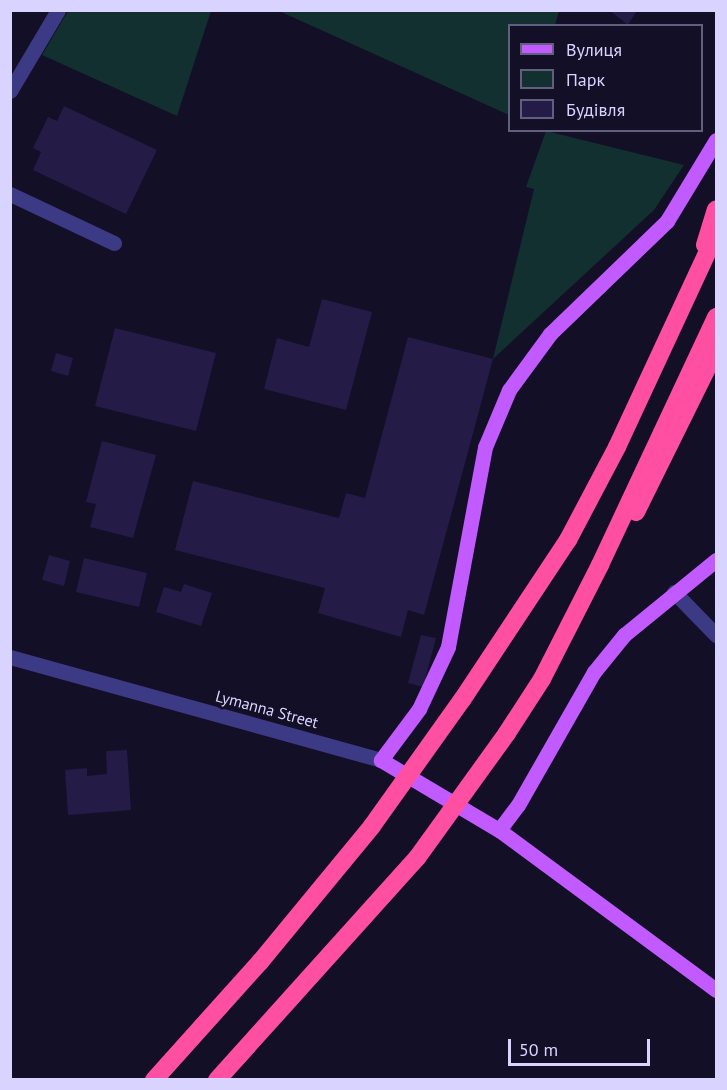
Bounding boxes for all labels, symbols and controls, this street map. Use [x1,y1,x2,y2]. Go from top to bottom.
legend [508,24,703,132]
text: Вулиця [566,38,622,61]
text: Парк [566,68,605,91]
text: Будівля [566,98,625,121]
street label: Lymanna Street [213,686,321,732]
scale bar [511,1027,654,1065]
text: 50 m [519,1038,558,1061]

